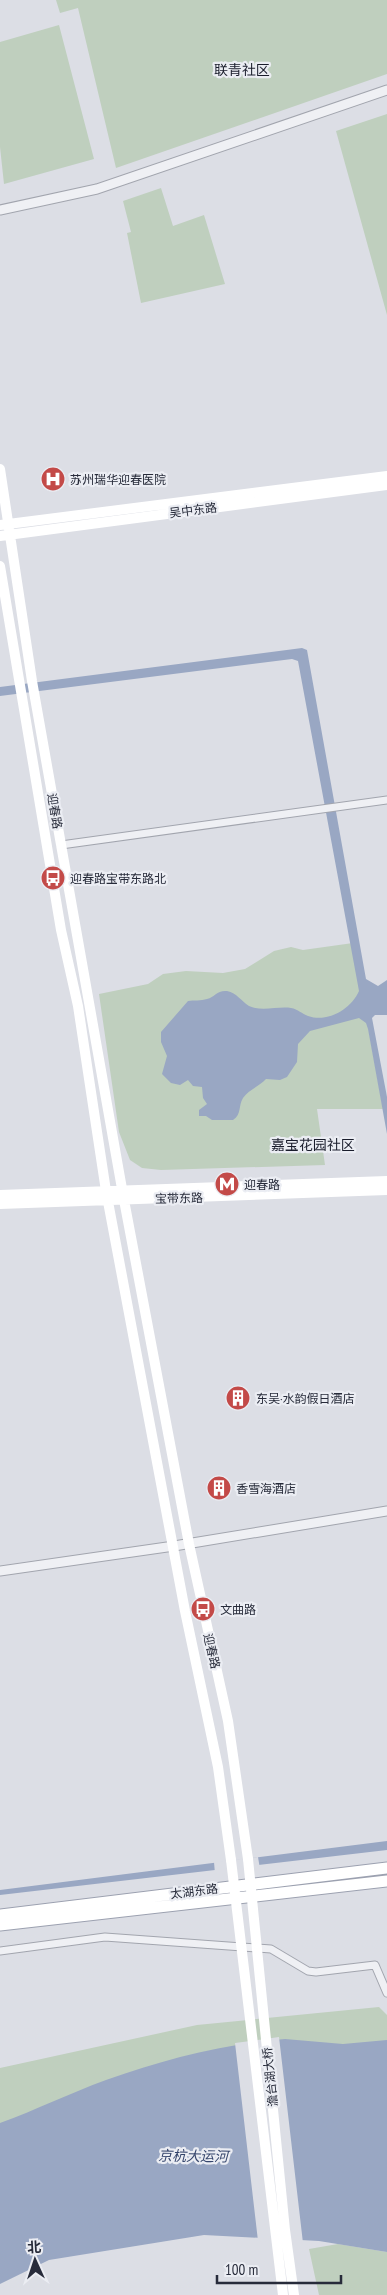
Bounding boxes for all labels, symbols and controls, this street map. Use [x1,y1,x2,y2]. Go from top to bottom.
district label: 联青社区 [214,61,270,79]
hospital icon: 苏州瑞华迎春医院 [40,466,66,492]
place label: 苏州瑞华迎春医院 [70,472,166,487]
street label: 吴中东路 [168,500,218,520]
street label: 迎春路 [44,792,66,830]
bus stop icon: 迎春路宝带东路北 [40,865,66,891]
place label: 迎春路宝带东路北 [70,871,166,886]
district label: 嘉宝花园社区 [271,1136,355,1154]
metro station icon: 迎春路 [214,1171,240,1197]
place label: 迎春路 [244,1177,280,1192]
street label: 宝带东路 [155,1190,203,1206]
building icon: 东吴·水韵假日酒店 [225,1385,251,1411]
place label: 东吴·水韵假日酒店 [256,1391,355,1406]
building icon: 香雪海酒店 [206,1475,232,1501]
place label: 香雪海酒店 [236,1481,296,1496]
bus stop icon: 文曲路 [190,1596,216,1622]
place label: 文曲路 [220,1602,256,1617]
street label: 迎春路 [201,1632,223,1670]
street label: 太湖东路 [169,1881,219,1901]
street label: 澹台湖大桥 [259,2046,281,2108]
water label: 京杭大运河 [158,2146,231,2166]
north arrow [10,2235,60,2285]
text: 北 [27,2238,42,2256]
scale bar [217,2252,341,2284]
text: 100 m [225,2260,258,2279]

